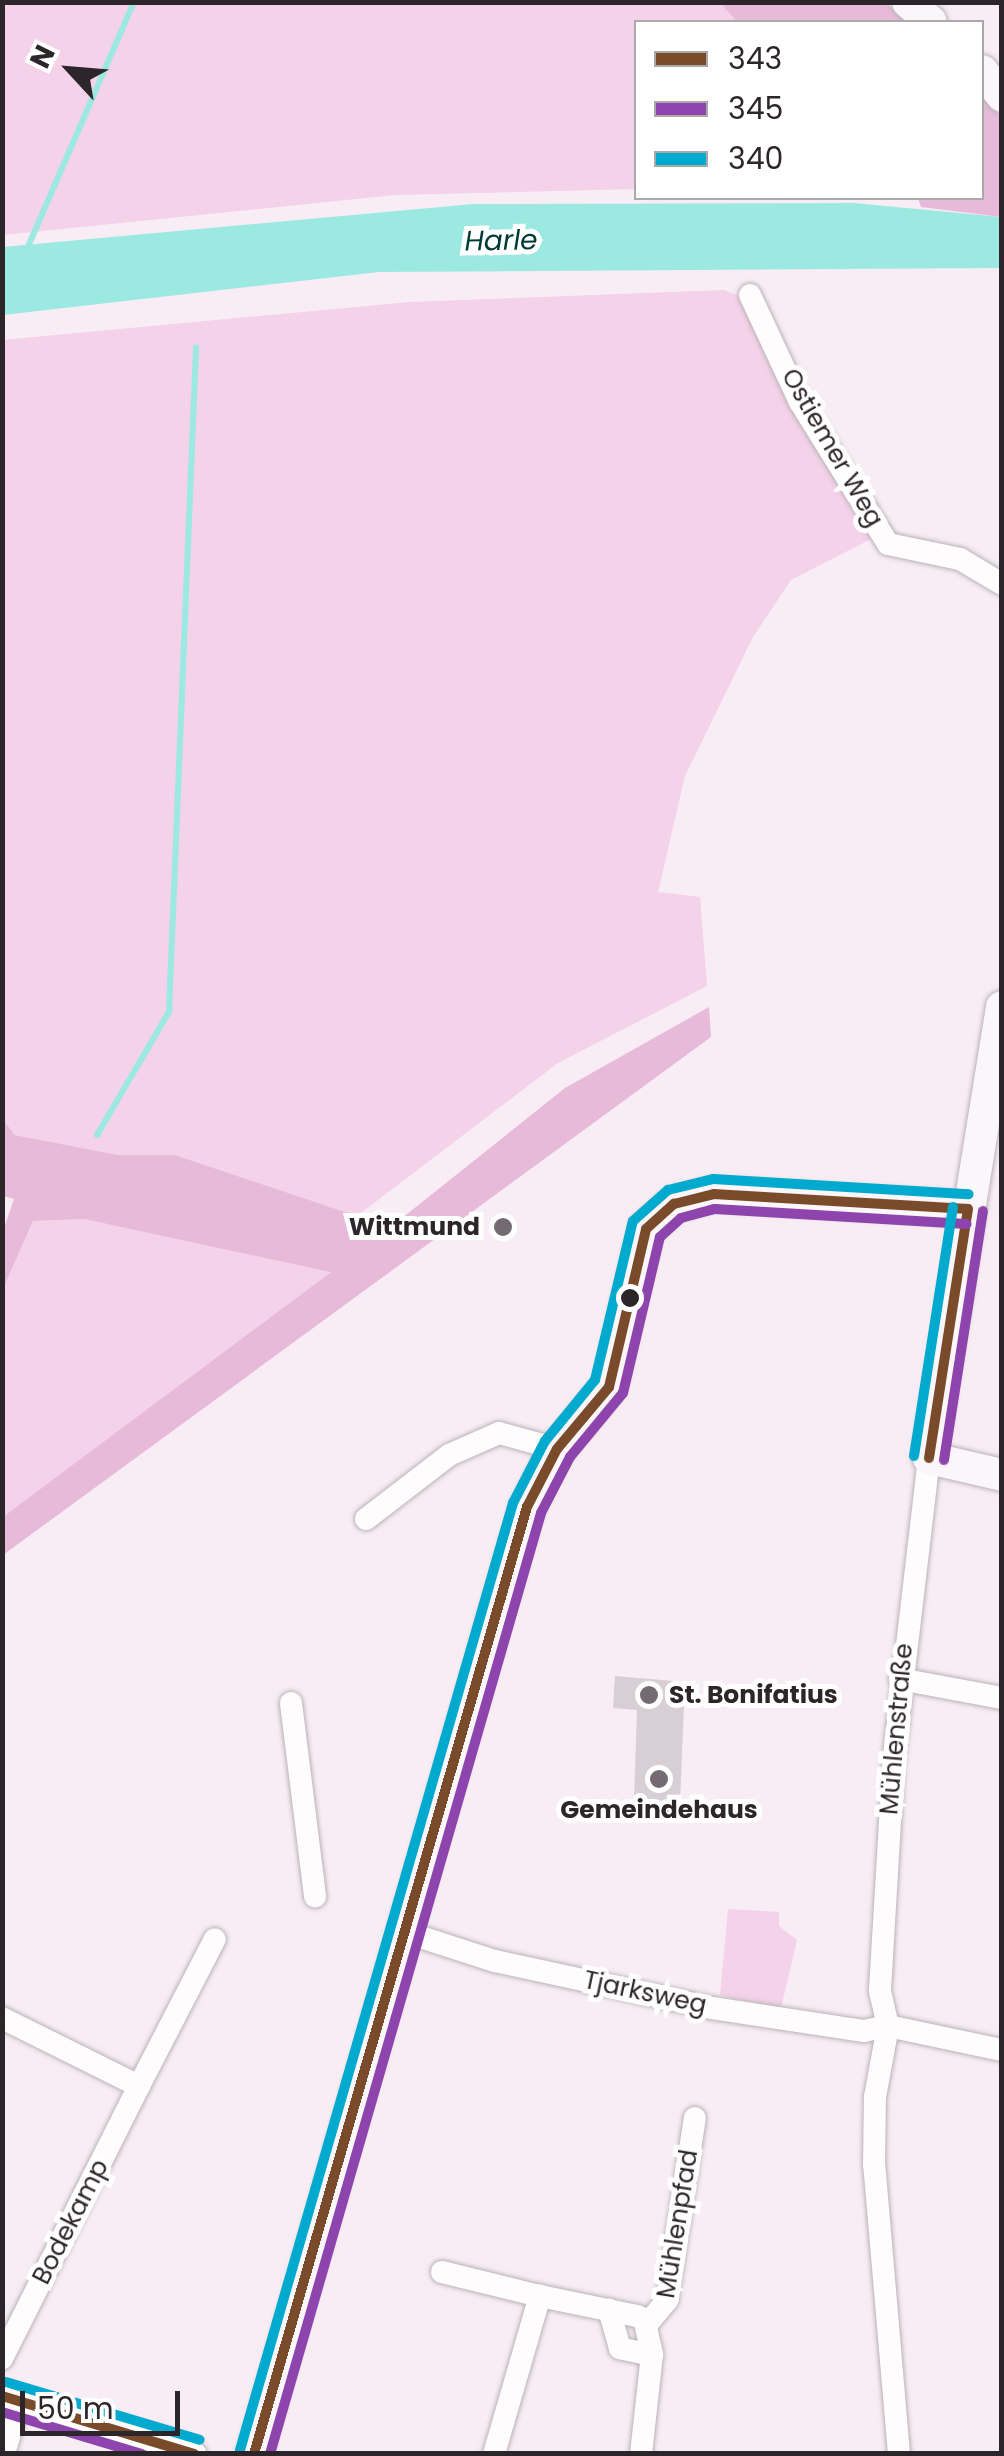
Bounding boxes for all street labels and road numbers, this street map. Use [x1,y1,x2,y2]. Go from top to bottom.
street label: Ostiemer Weg [775,364,889,532]
street label: Mühlenstraße [875,1642,919,1816]
street label: Tjarksweg [581,1965,709,2021]
street label: Mühlenpfad [651,2148,705,2300]
street label: Bodekamp [27,2155,115,2289]

